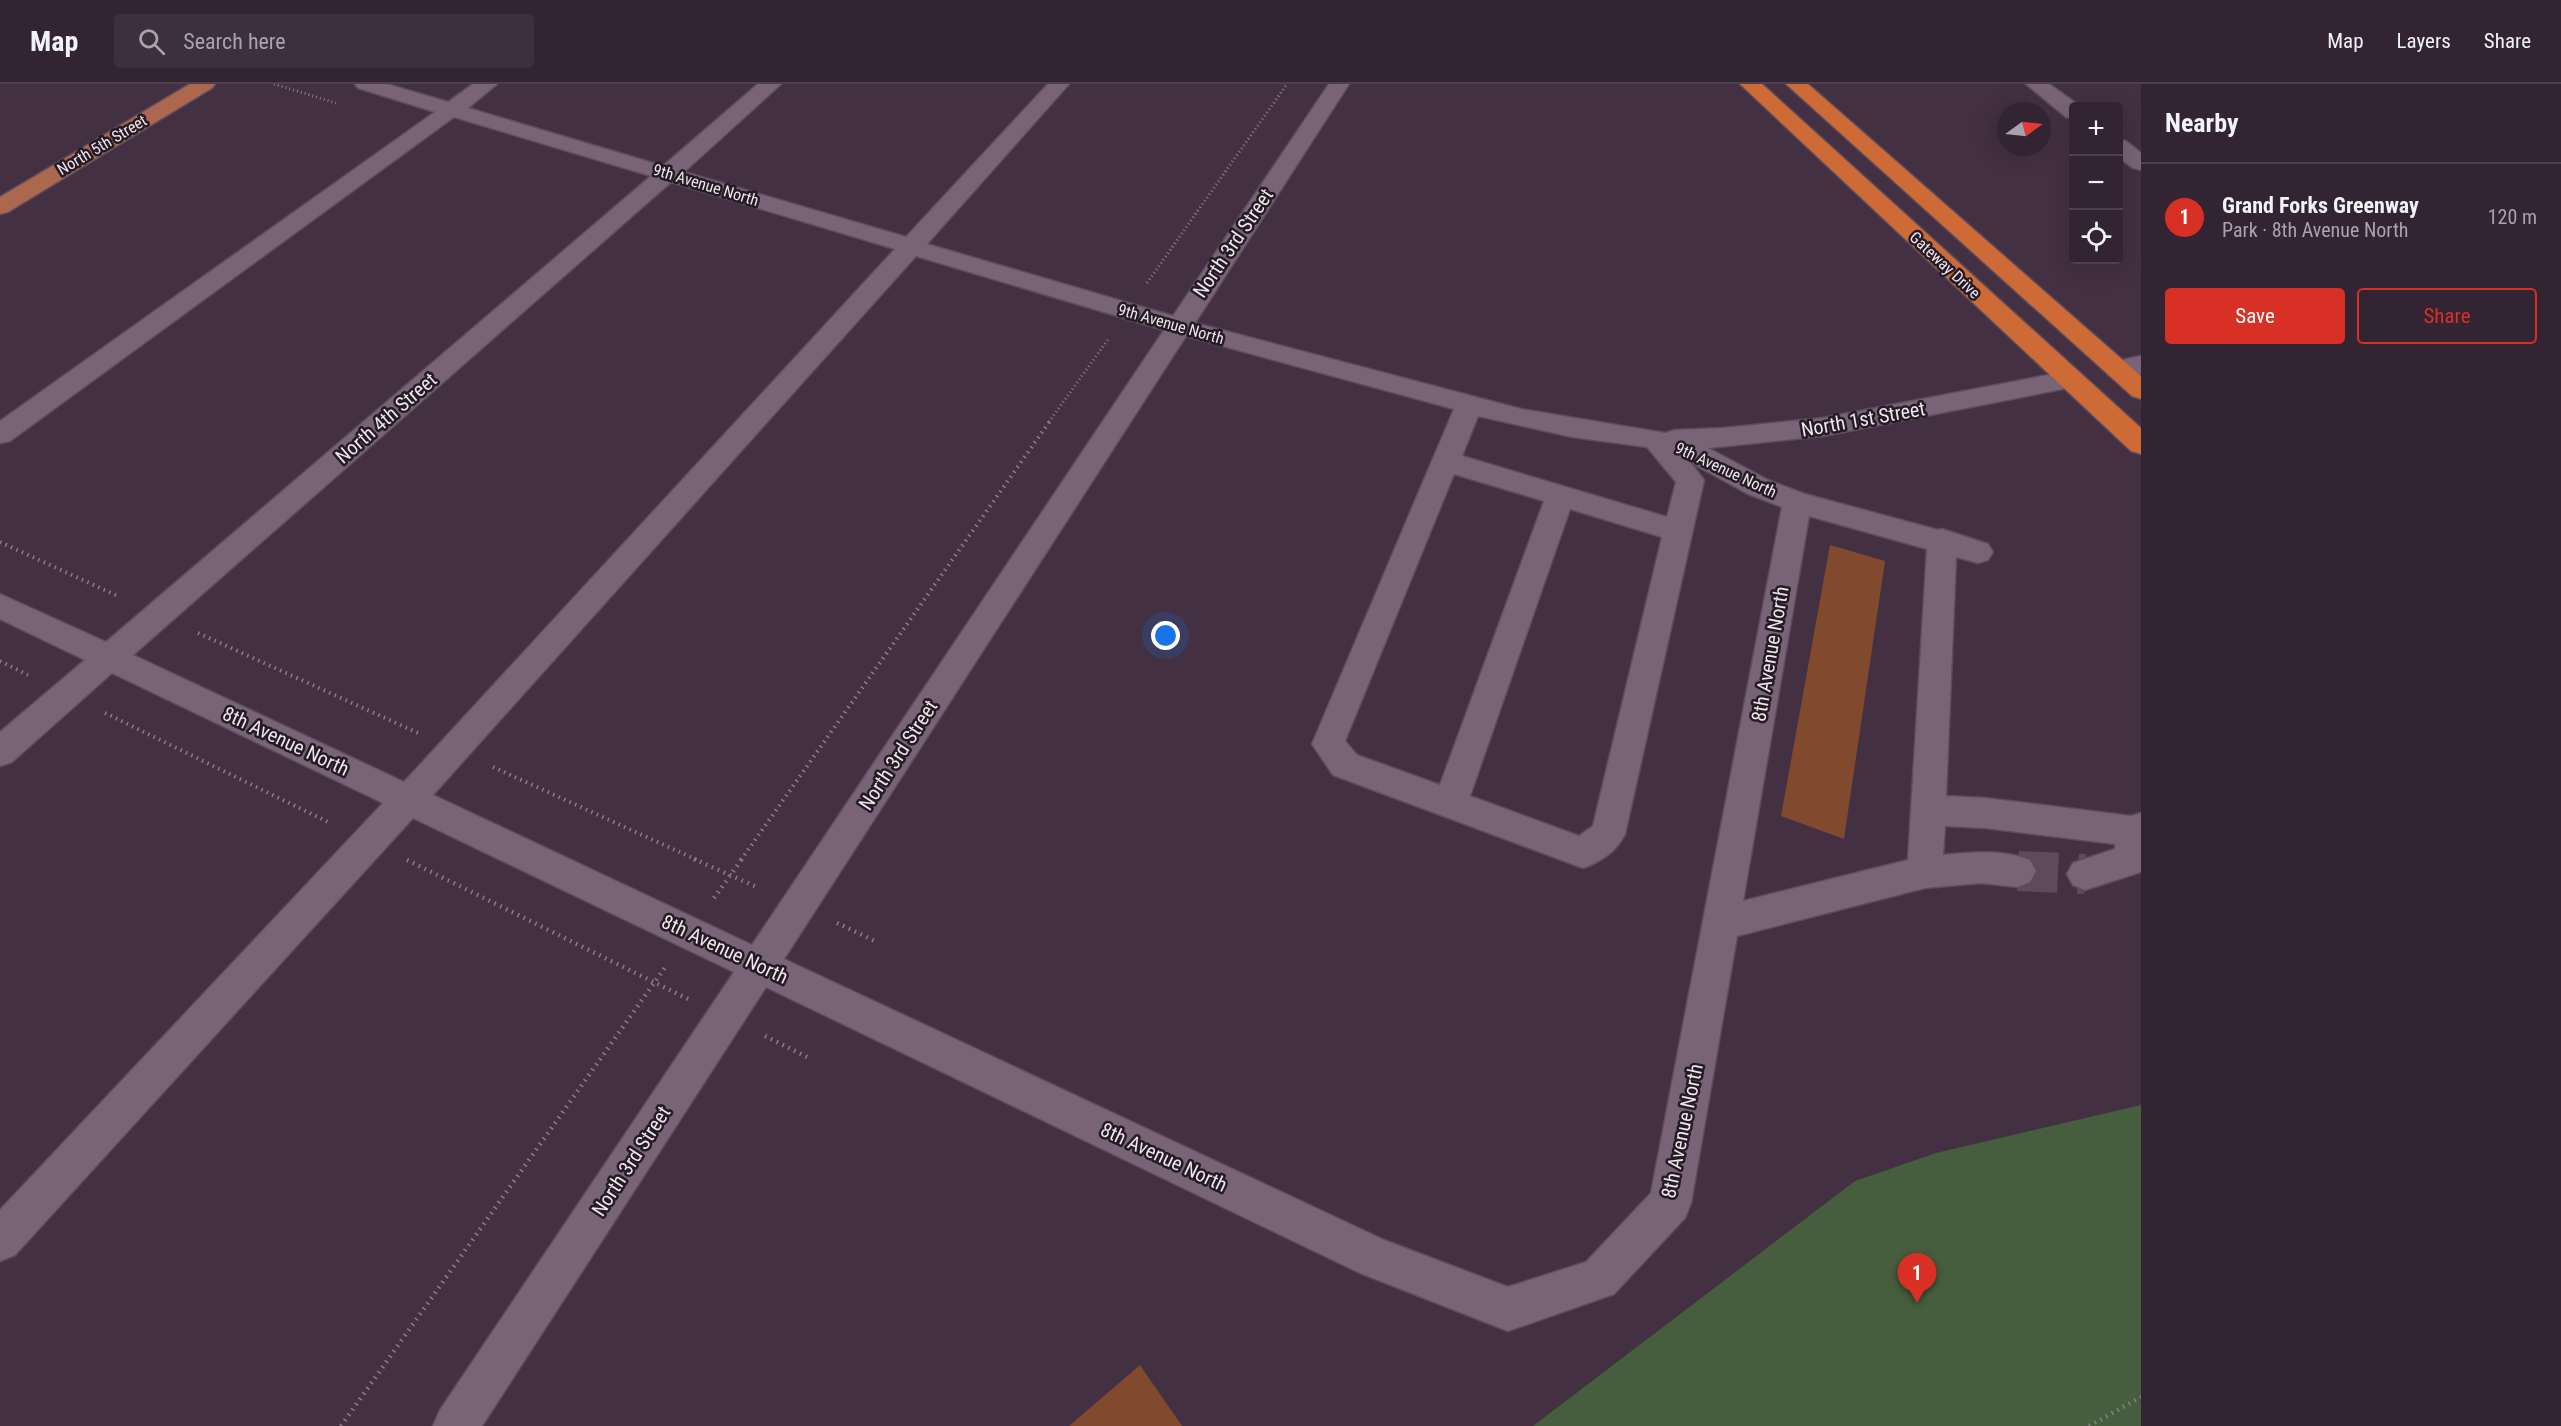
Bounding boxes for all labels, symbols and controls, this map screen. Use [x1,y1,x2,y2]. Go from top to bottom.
search box [114,14,534,68]
text: Map [30,25,78,58]
icon: search [135,25,168,58]
text: Search here [183,29,286,54]
text: Map [2327,29,2364,53]
text: Layers [2397,29,2451,53]
text: Share [2484,29,2531,53]
north arrow [1997,102,2051,156]
map controls [2069,102,2123,264]
button: + [2069,102,2123,156]
text: Nearby [2165,108,2239,138]
street label: North 5th Street [54,111,150,179]
button: − [2069,156,2123,210]
street label: 9th Avenue North [651,160,761,210]
street label: North 3rd Street [1188,184,1278,302]
text: Grand Forks Greenway [2222,193,2419,218]
text: 1 [2179,205,2190,229]
text: 120 m [2488,205,2537,229]
button: locate [2069,210,2123,264]
text: Park · 8th Avenue North [2222,218,2409,242]
street label: Gateway Drive [1906,228,1984,302]
button: Save [2165,288,2345,344]
button: Share [2357,288,2537,344]
street label: 9th Avenue North [1116,300,1226,348]
street label: North 4th Street [331,368,442,468]
street label: North 1st Street [1799,396,1927,442]
street label: 9th Avenue North [1672,438,1780,502]
street label: 8th Avenue North [1746,585,1794,723]
your location [1151,621,1180,650]
street label: North 3rd Street [854,695,943,815]
street label: 8th Avenue North [219,701,353,781]
street label: 8th Avenue North [658,909,792,989]
street label: 8th Avenue North [1656,1062,1708,1200]
street label: North 3rd Street [587,1101,676,1221]
street label: 8th Avenue North [1097,1117,1231,1197]
pin: 1 [1898,1254,1936,1303]

